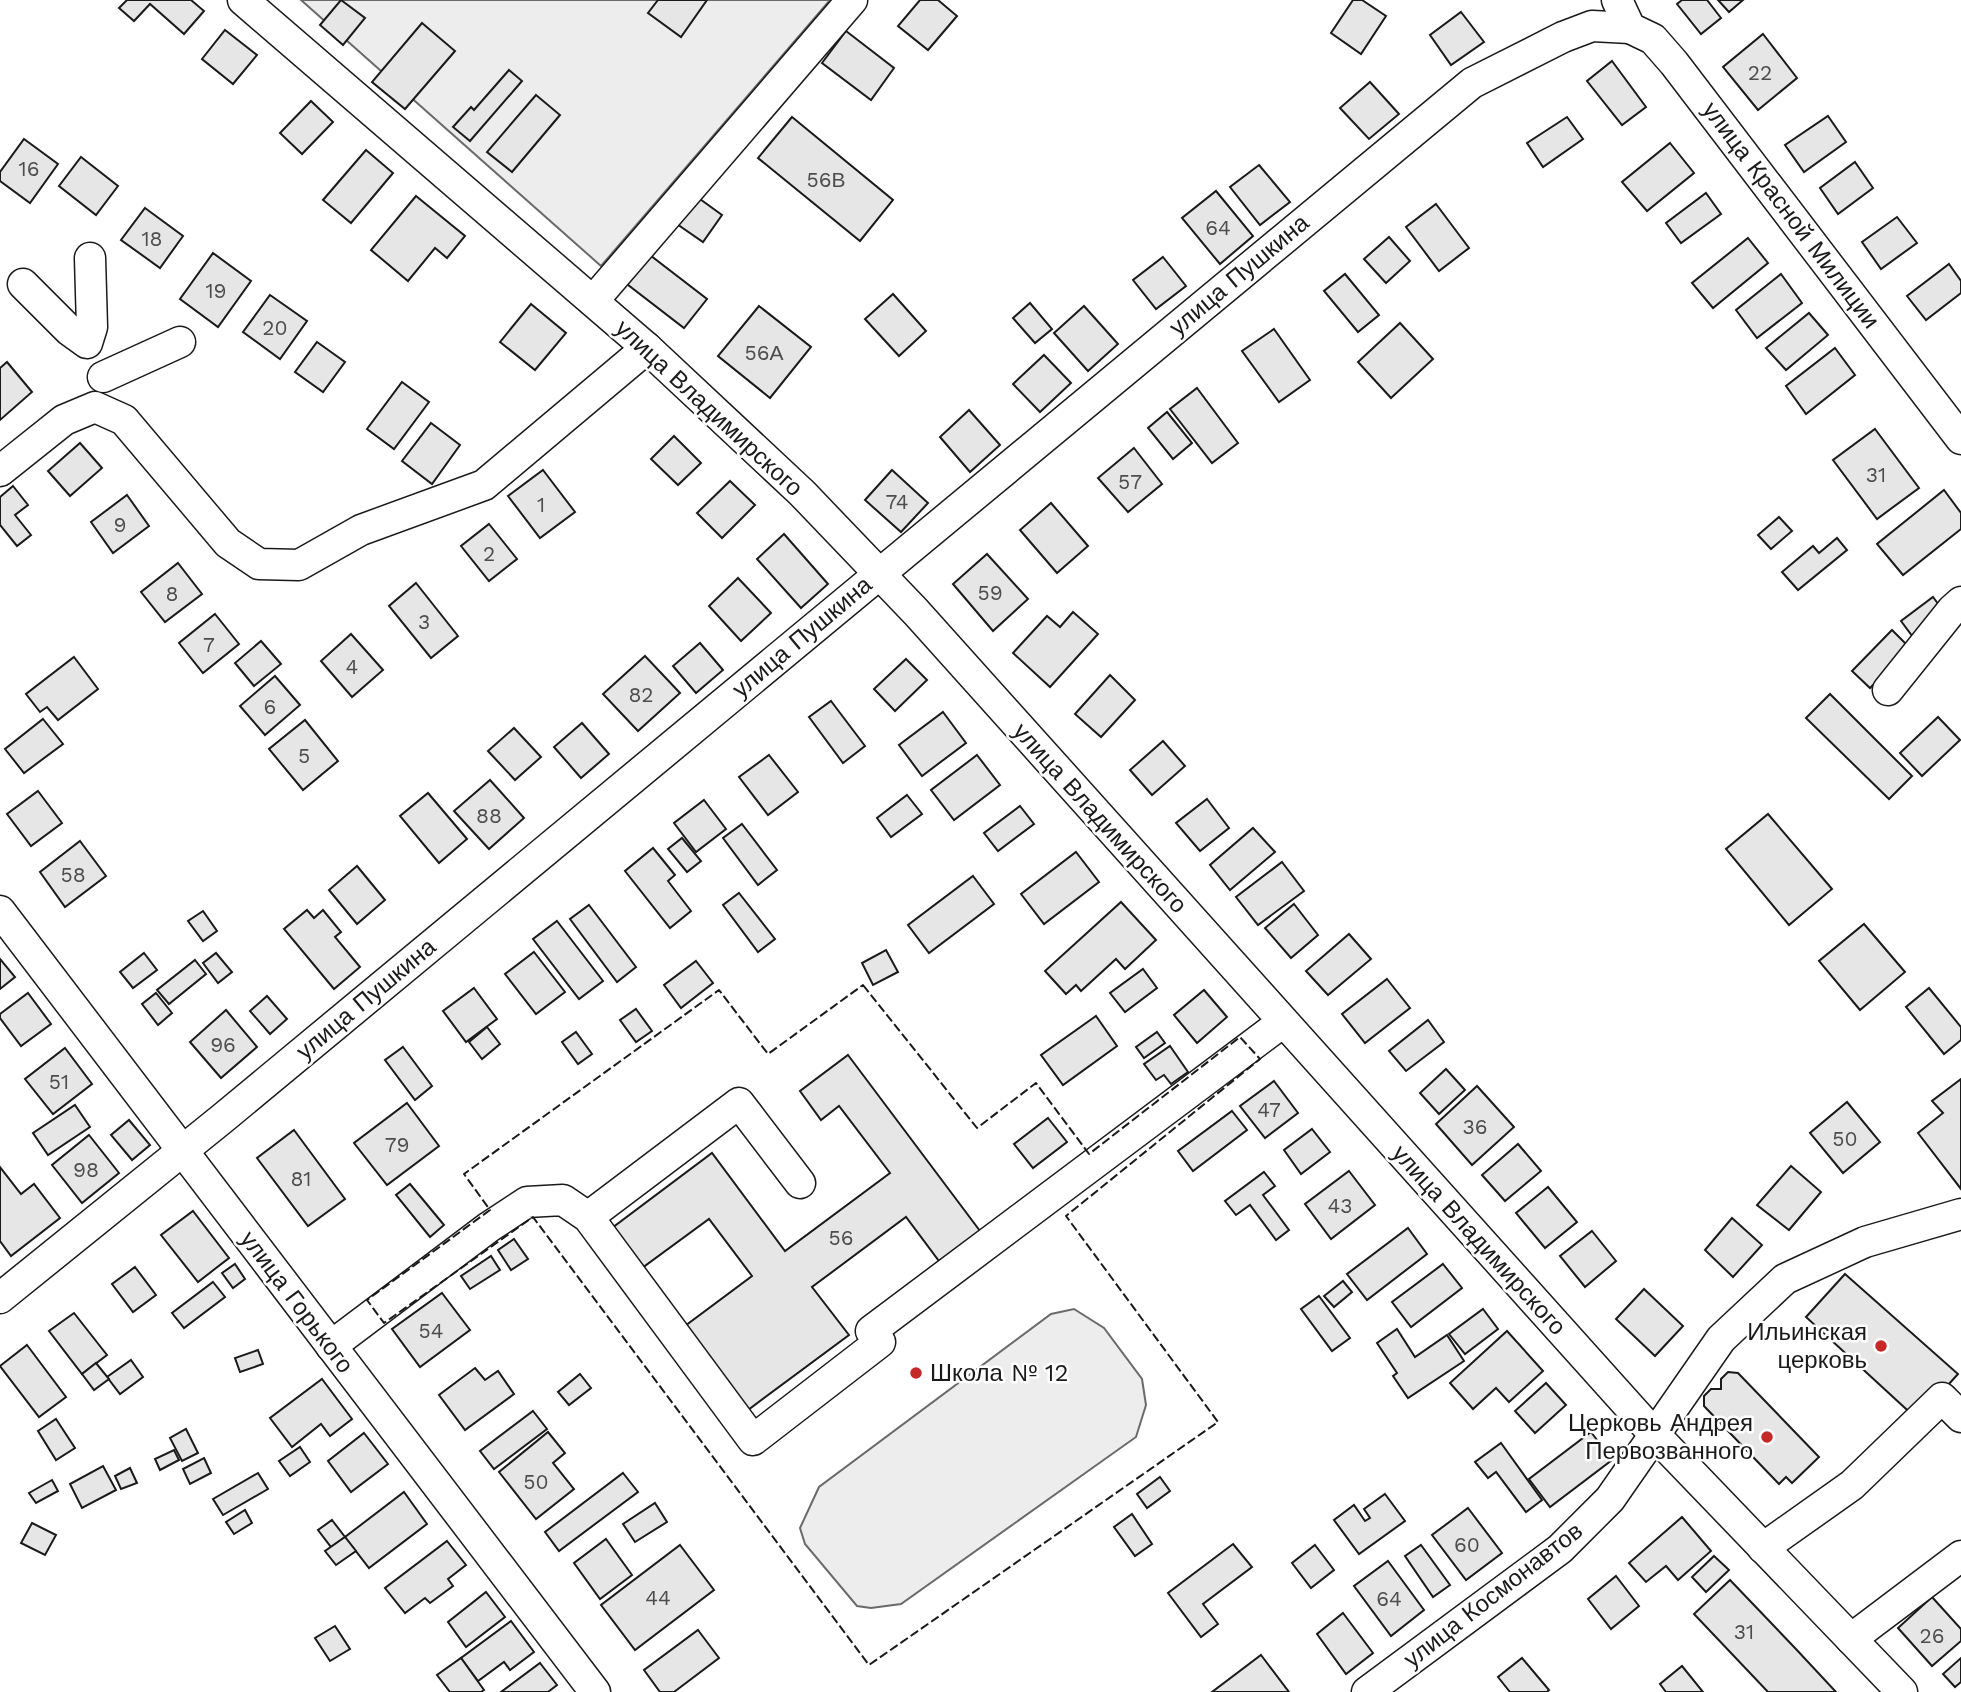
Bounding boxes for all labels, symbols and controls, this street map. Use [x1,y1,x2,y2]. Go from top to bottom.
house number: 22 [1748,60,1772,85]
street label: улица Красной Милиции [1697,96,1885,334]
house number: 16 [19,156,39,181]
house number: 56В [807,167,846,192]
street label: улица Пушкина [1164,208,1315,341]
house number: 64 [1205,215,1231,240]
house number: 18 [141,226,163,251]
house number: 19 [205,278,227,303]
street label: улица Владимирского [610,314,808,502]
house number: 20 [262,315,288,340]
house number: 56А [745,340,784,365]
house number: 31 [1866,462,1886,487]
house number: 57 [1118,469,1142,494]
house number: 74 [885,489,909,514]
house number: 1 [537,492,545,517]
house number: 9 [114,512,126,537]
house number: 2 [483,541,495,566]
street label: улица Пушкина [727,570,878,703]
house number: 59 [977,580,1003,605]
house number: 8 [166,581,178,606]
house number: 3 [418,609,430,634]
house number: 7 [203,632,215,657]
house number: 4 [346,654,358,679]
house number: 82 [628,682,654,707]
house number: 6 [264,694,276,719]
street label: улица Владимирского [1007,717,1193,919]
house number: 5 [298,743,310,768]
house number: 88 [476,803,502,828]
house number: 58 [60,862,86,887]
street label: улица Пушкина [291,932,442,1065]
house number: 96 [210,1032,236,1057]
house number: 51 [49,1069,69,1094]
house number: 47 [1257,1097,1281,1122]
house number: 36 [1462,1114,1488,1139]
house number: 50 [1832,1126,1858,1151]
house number: 79 [385,1132,409,1157]
street label: улица Владимирского [1386,1139,1572,1341]
house number: 98 [73,1157,99,1182]
house number: 81 [290,1166,312,1191]
house number: 43 [1327,1193,1353,1218]
house number: 56 [829,1225,854,1250]
street label: улица Горького [235,1226,359,1378]
house number: 54 [418,1318,444,1343]
place label: Ильинская церковь [1747,1318,1867,1374]
marker: Ильинская церковь [1873,1338,1889,1354]
place label: Школа № 12 [930,1359,1068,1387]
marker: Школа № 12 [908,1365,924,1381]
place label: Церковь Андрея Первозванного [1568,1409,1753,1465]
marker: Церковь Андрея Первозванного [1759,1429,1775,1445]
house number: 50 [523,1469,549,1494]
street label: улица Космонавтов [1398,1517,1588,1673]
house number: 60 [1454,1532,1480,1557]
house number: 44 [645,1585,671,1610]
house number: 64 [1376,1586,1402,1611]
house number: 31 [1734,1619,1754,1644]
house number: 26 [1919,1623,1945,1648]

